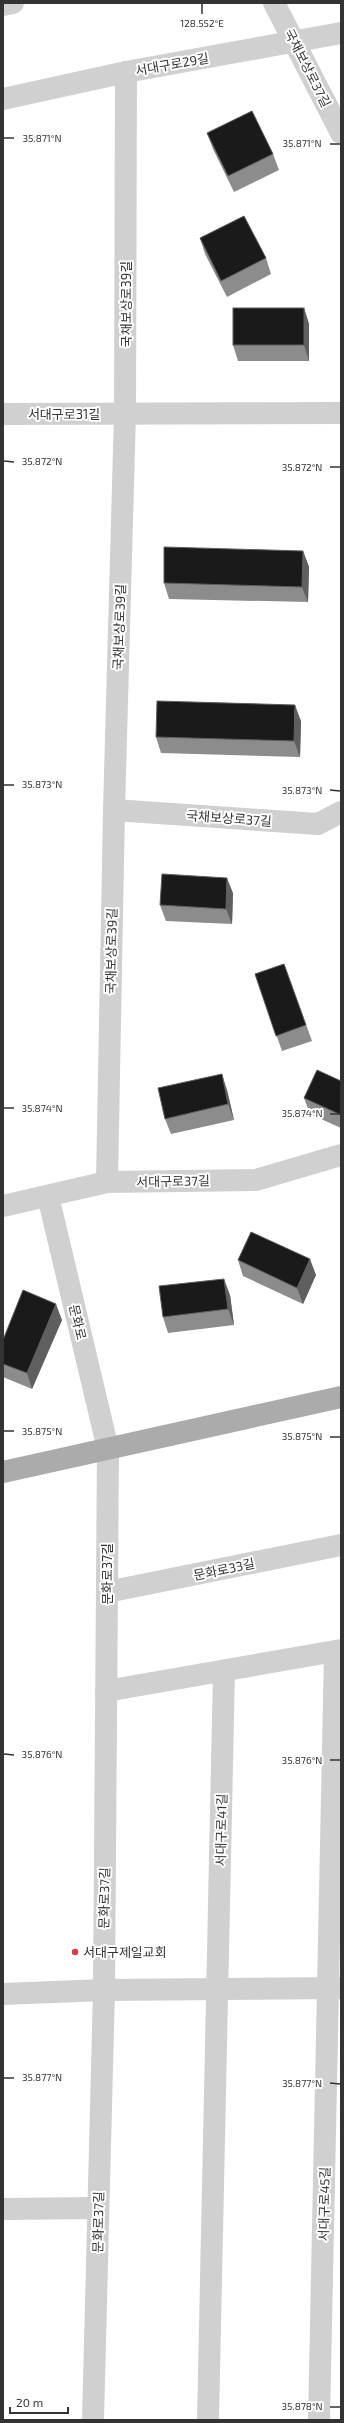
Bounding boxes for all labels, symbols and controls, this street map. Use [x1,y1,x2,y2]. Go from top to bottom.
text: 128.552°E [180,17,224,29]
street label: 국채보상로37길 [281,26,335,110]
street label: 서대구로29길 [134,50,210,78]
text: 35.871°N [22,132,62,144]
text: 35.871°N [282,137,322,149]
street label: 국채보상로39길 [118,261,134,347]
street label: 서대구로31길 [28,406,100,422]
text: 35.872°N [22,455,62,467]
text: 35.872°N [282,461,322,473]
street label: 국채보상로39길 [109,584,129,670]
text: 35.873°N [22,778,62,790]
text: 35.873°N [282,784,322,796]
street label: 국채보상로37길 [186,807,272,829]
street label: 국채보상로39길 [102,908,120,994]
text: 35.874°N [21,1102,63,1114]
text: 35.874°N [281,1107,323,1119]
street label: 서대구로37길 [136,1172,210,1190]
street label: 문화로 [66,1303,90,1341]
text: 35.875°N [22,1425,62,1437]
text: 35.875°N [282,1430,322,1442]
street label: 문화로37길 [99,1543,115,1605]
street label: 문화로33길 [192,1555,256,1583]
text: 35.876°N [22,1748,62,1760]
text: 35.876°N [282,1754,322,1766]
street label: 서대구로41길 [212,1793,230,1867]
street label: 문화로37길 [95,1867,113,1929]
place label: 서대구제일교회 [83,1944,167,1960]
marker: 서대구제일교회 [70,1947,80,1957]
text: 35.877°N [22,2071,62,2083]
text: 35.877°N [282,2077,322,2089]
street label: 서대구로45길 [315,2166,333,2242]
street label: 문화로37길 [89,2191,107,2253]
scale bar [10,2389,68,2415]
text: 20 m [16,2395,43,2409]
text: 35.878°N [281,2400,323,2412]

